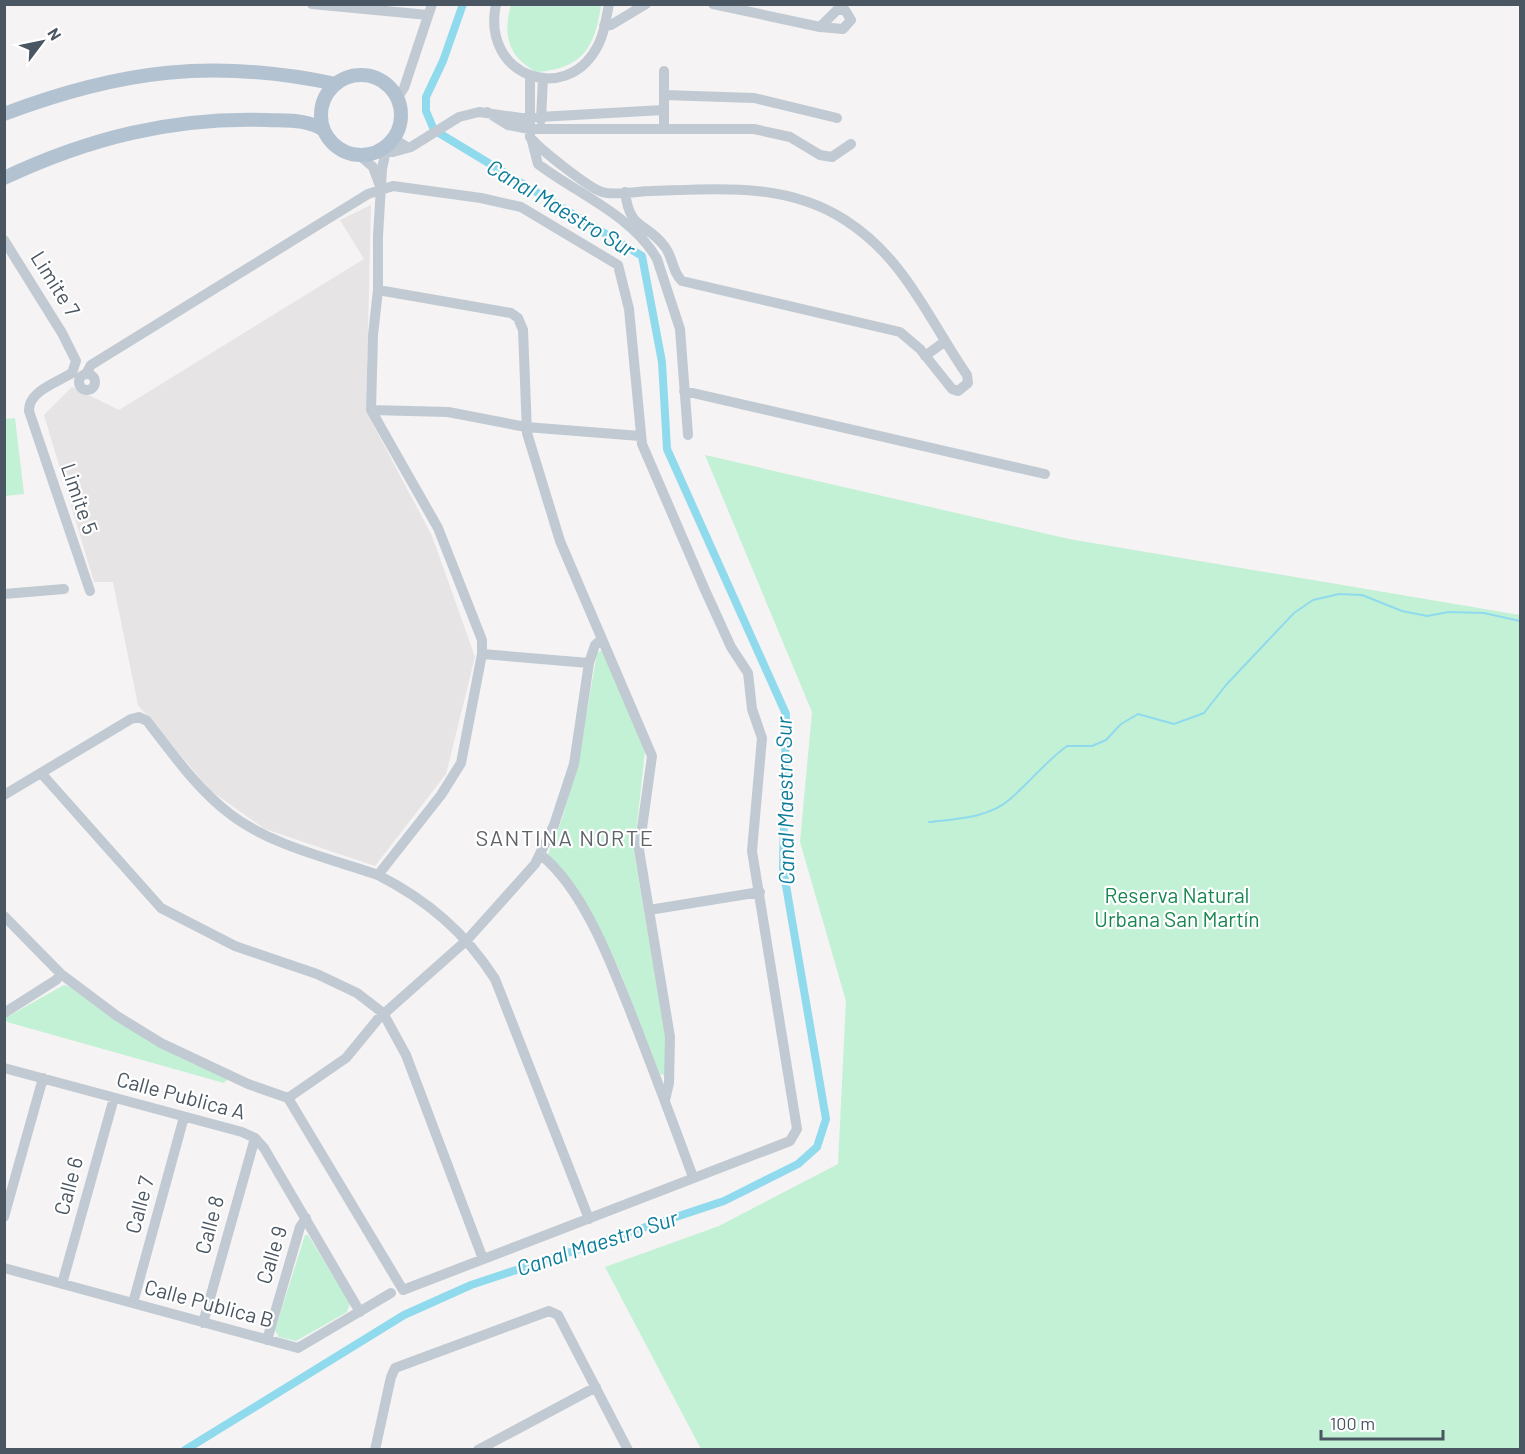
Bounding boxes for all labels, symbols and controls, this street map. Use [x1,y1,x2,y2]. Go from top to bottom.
north arrow [12,12,72,72]
text: N [44,24,66,43]
water label: Canal Maestro Sur [483,153,641,262]
street label: Limite 7 [26,246,86,321]
street label: Limite 5 [57,460,104,537]
water label: Canal Maestro Sur [770,716,798,885]
district label: SANTINA NORTE [475,824,655,850]
park label: Reserva Natural Urbana San Martín [1094,882,1260,931]
street label: Calle Publica A [114,1065,249,1124]
street label: Calle 6 [48,1154,87,1217]
street label: Calle 7 [119,1173,158,1236]
street label: Calle 8 [189,1193,228,1257]
water label: Canal Maestro Sur [513,1203,682,1280]
street label: Calle 9 [250,1223,291,1287]
street label: Calle Publica B [142,1273,277,1332]
scale bar [1321,1403,1442,1441]
text: 100 m [1330,1412,1375,1434]

